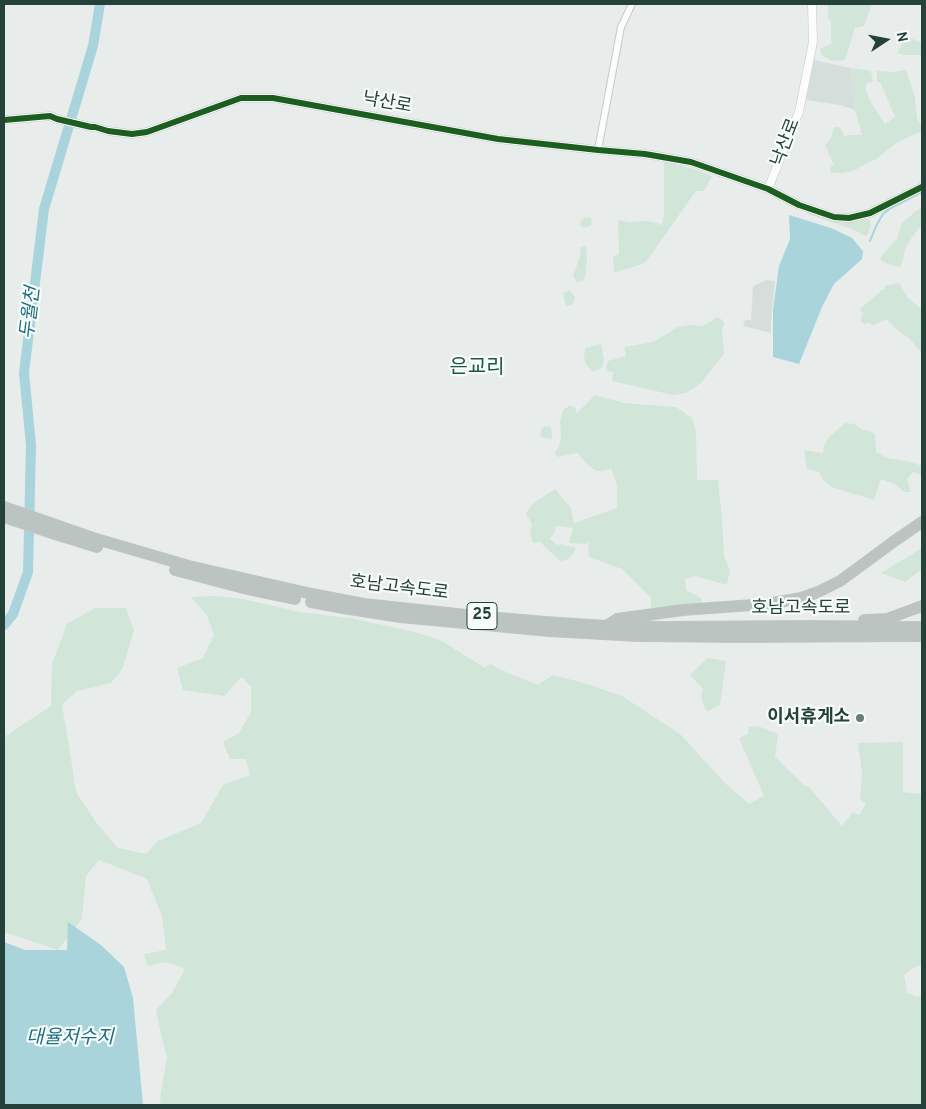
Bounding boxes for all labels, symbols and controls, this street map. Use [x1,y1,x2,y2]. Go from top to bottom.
north arrow [861,15,911,65]
text: N [892,30,911,44]
street label: 낙산로 [361,89,413,119]
street label: 낙산로 [768,116,806,170]
water label: 두월천 [17,286,47,340]
district label: 은교리 [449,357,505,381]
street label: 호남고속도로 [348,572,450,606]
street label: 호남고속도로 [751,598,851,620]
road number: 25 [467,602,497,630]
place label: 이서휴게소 [767,707,850,729]
marker: 이서휴게소 [854,712,866,724]
water label: 대율저수지 [26,1028,114,1050]

